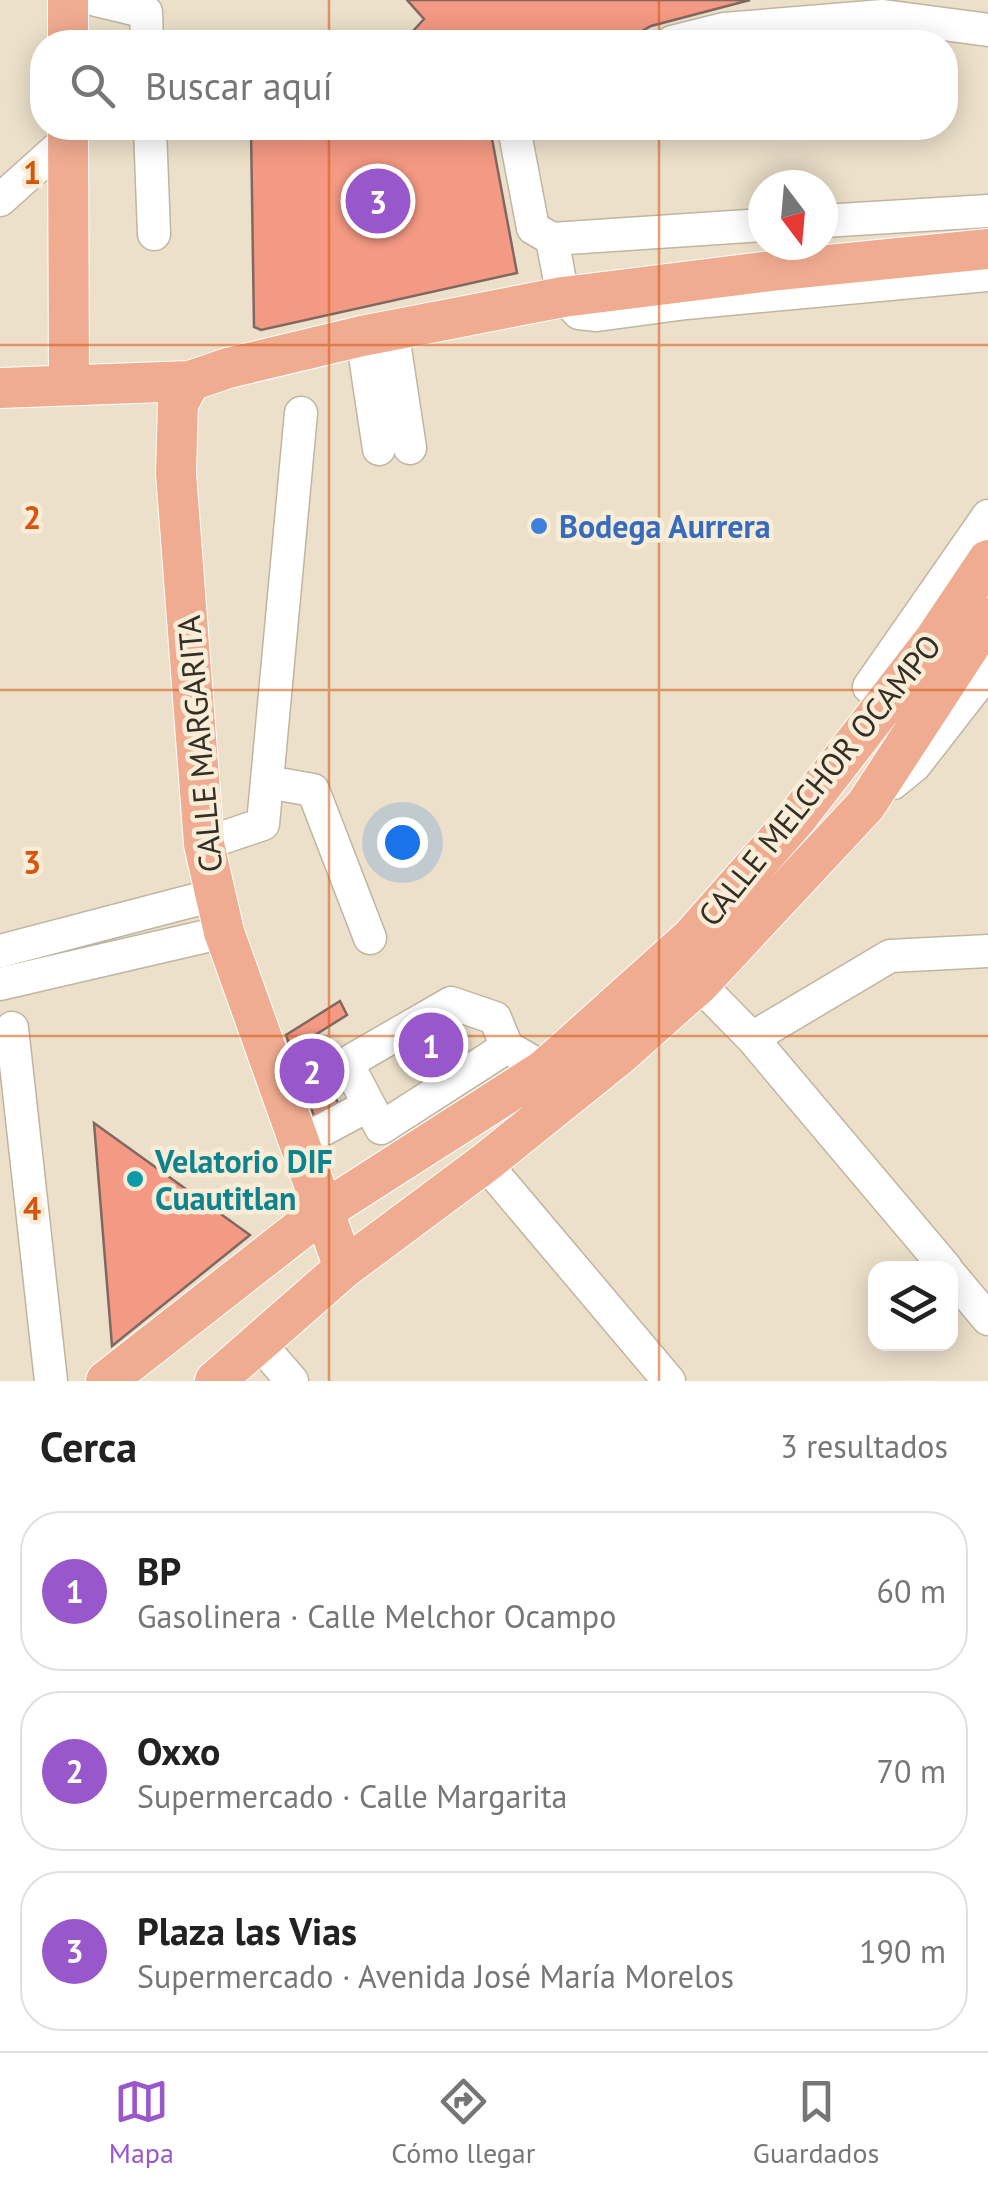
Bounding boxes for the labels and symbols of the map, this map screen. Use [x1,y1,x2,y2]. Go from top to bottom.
text: 1 [23,151,41,193]
pin: 3 [346,164,410,238]
north arrow [748,170,838,260]
text: 2 [23,496,41,538]
place label: Bodega Aurrera [559,505,771,547]
marker: Bodega Aurrera [528,515,550,537]
street label: CALLE MARGARITA [167,614,231,874]
street label: CALLE MELCHOR OCAMPO [688,626,950,934]
your location [377,817,428,868]
text: 3 [23,841,41,883]
pin: 1 [398,1008,464,1082]
pin: 2 [280,1034,344,1108]
place label: Velatorio DIF Cuautitlan [154,1140,333,1219]
marker: Velatorio DIF Cuautitlan [124,1168,146,1190]
text: 4 [23,1187,41,1229]

